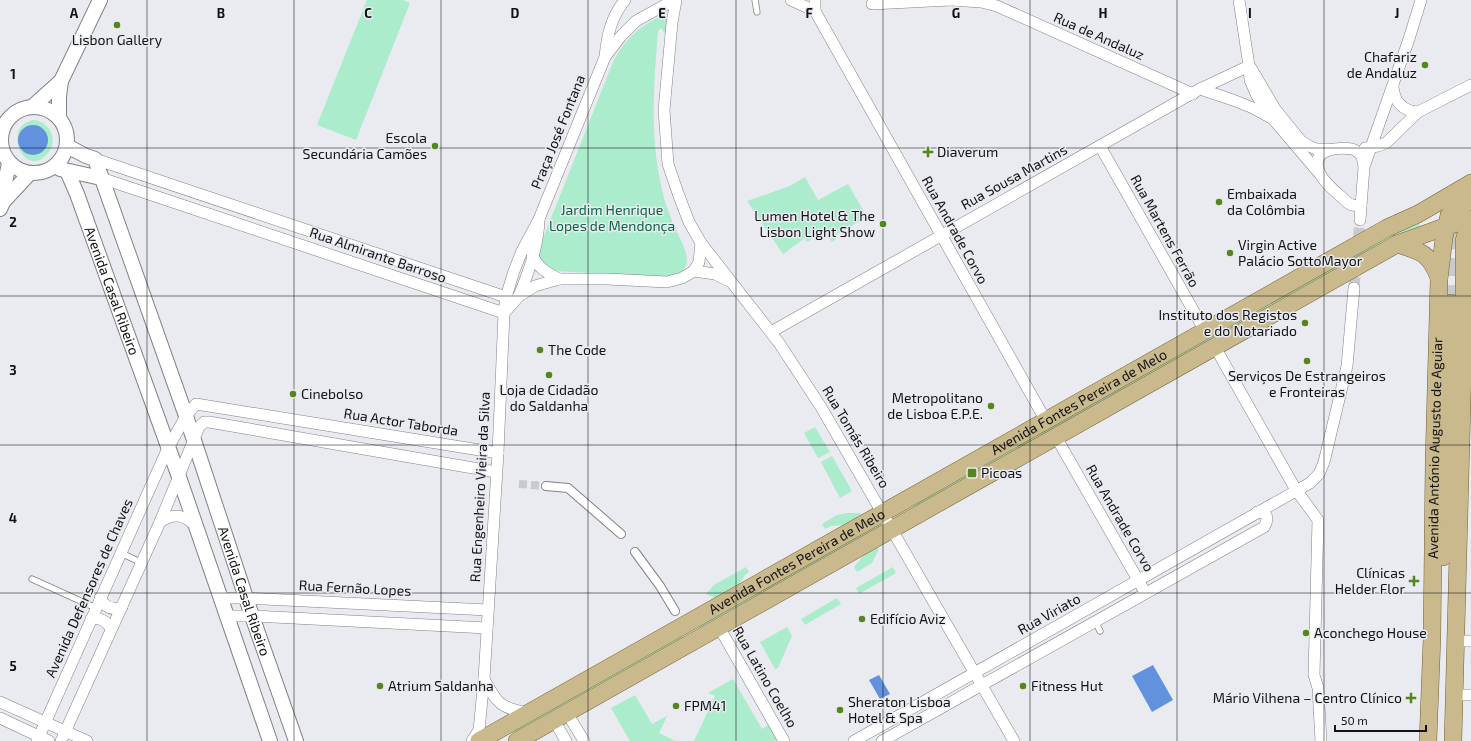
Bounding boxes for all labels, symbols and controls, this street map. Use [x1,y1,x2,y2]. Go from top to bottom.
text: A [70,5,79,21]
text: B [217,5,225,21]
text: C [364,5,372,21]
text: D [511,5,520,21]
text: E [658,5,666,21]
text: F [805,5,813,21]
text: G [952,5,960,21]
text: H [1099,5,1108,21]
text: I [1248,5,1252,21]
text: J [1395,5,1399,21]
street label: Rua de Andaluz [1051,8,1147,63]
marker: Lisbon Gallery [112,20,122,30]
place label: Lisbon Gallery [72,31,163,48]
place label: Chafariz de Andaluz [1347,48,1417,81]
marker: Chafariz de Andaluz [1420,60,1430,70]
text: 1 [10,66,16,82]
street label: Praça José Fontana [527,72,589,192]
place label: Escola Secundária Camões [303,129,427,162]
street label: Rua Sousa Martins [958,140,1070,213]
marker: Escola Secundária Camões [430,141,440,151]
place label: Diaverum [937,143,998,160]
marker: Diaverum [922,146,934,158]
street label: Rua Martens Ferrão [1127,172,1203,290]
street label: Rua Andrade Corvo [919,173,992,287]
place label: Embaixada da Colômbia [1227,185,1305,218]
marker: Embaixada da Colômbia [1214,197,1224,207]
park label: Jardim Henrique Lopes de Mendonça [549,201,675,235]
place label: Lumen Hotel & The Lisbon Light Show [754,207,875,240]
text: 2 [9,214,17,230]
marker: Lumen Hotel & The Lisbon Light Show [878,219,888,229]
street label: Rua Almirante Barroso [308,223,449,286]
street label: Avenida Casal Ribeiro [81,224,143,357]
place label: Virgin Active Palácio SottoMayor [1238,236,1363,269]
marker: Virgin Active Palácio SottoMayor [1225,248,1235,258]
place label: Instituto dos Registos e do Notariado [1158,306,1297,339]
marker: Instituto dos Registos e do Notariado [1300,318,1310,328]
street label: Avenida António Augusto de Aguiar [1424,337,1445,559]
place label: The Code [548,341,606,358]
marker: The Code [535,345,545,355]
street label: Avenida Fontes Pereira de Melo [988,345,1170,458]
marker: Serviços De Estrangeiros e Fronteiras [1302,356,1312,366]
text: 3 [9,362,17,378]
place label: Serviços De Estrangeiros e Fronteiras [1228,367,1386,400]
marker: Loja de Cidadão do Saldanha [544,370,554,380]
place label: Loja de Cidadão do Saldanha [500,381,598,414]
street label: Rua Tomás Ribeiro [819,383,894,491]
place label: Cinebolso [301,385,363,402]
marker: Cinebolso [288,389,298,399]
place label: Metropolitano de Lisboa E.P.E. [887,389,983,422]
street label: Rua Engenheiro Vieira da Silva [466,391,493,583]
marker: Metropolitano de Lisboa E.P.E. [986,401,996,411]
street label: Rua Actor Taborda [343,404,460,439]
street label: Rua Andrade Corvo [1083,461,1158,574]
place label: Picoas [981,464,1022,481]
marker: Picoas [966,467,978,479]
street label: Avenida Defensores de Chaves [41,496,136,680]
street label: Avenida Fontes Pereira de Melo [705,505,888,618]
text: 4 [9,510,17,526]
street label: Avenida Casal Ribeiro [215,524,274,658]
place label: Clínicas Helder Flor [1335,564,1405,597]
marker: Clínicas Helder Flor [1408,575,1420,587]
street label: Rua Fernão Lopes [298,576,412,599]
street label: Rua Viriato [1014,589,1083,638]
place label: Edifício Aviz [870,610,946,627]
marker: Edifício Aviz [857,614,867,624]
street label: Rua Latino Coelho [730,623,801,730]
place label: Aconchego House [1314,624,1427,641]
marker: Aconchego House [1301,628,1311,638]
text: 5 [9,658,17,674]
place label: Atrium Saldanha [388,677,494,694]
place label: Fitness Hut [1031,677,1103,694]
marker: Atrium Saldanha [375,681,385,691]
marker: Fitness Hut [1018,681,1028,691]
place label: Mário Vilhena – Centro Clínico [1213,689,1402,706]
marker: Mário Vilhena – Centro Clínico [1405,692,1417,704]
place label: Sheraton Lisboa Hotel & Spa [848,693,951,726]
place label: FPM41 [684,697,726,714]
marker: FPM41 [671,701,681,711]
marker: Sheraton Lisboa Hotel & Spa [835,705,845,715]
scale bar [1335,707,1426,733]
text: 50 m [1341,713,1368,727]

